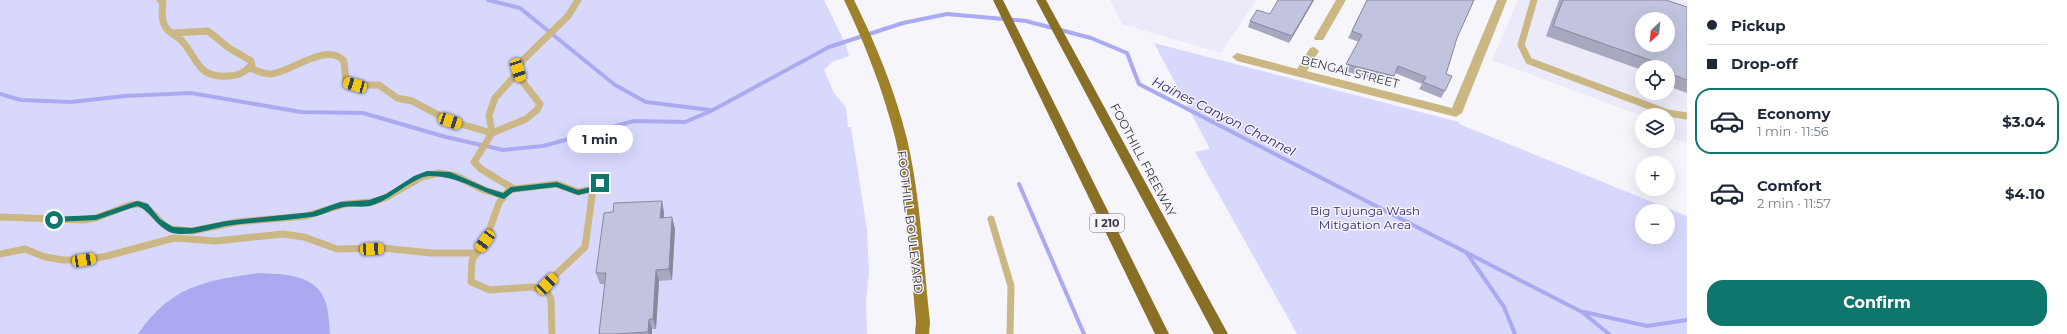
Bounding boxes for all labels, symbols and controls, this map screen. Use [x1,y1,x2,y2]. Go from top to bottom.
north arrow [1635,12,1675,52]
map controls [1635,12,1675,244]
text: Pickup [1731,16,1786,35]
street label: BENGAL STREET [1299,52,1401,91]
text: Drop-off [1731,54,1798,73]
car [509,57,527,83]
button: locate [1635,60,1675,100]
water label: Haines Canyon Channel [1150,73,1299,159]
car [342,76,368,94]
street label: FOOTHILL FREEWAY [1107,101,1180,219]
icon: car [1709,103,1745,139]
text: Economy [1757,104,1830,123]
button: layers [1635,108,1675,148]
car [437,111,463,131]
text: $3.04 [2002,112,2045,131]
text: 1 min · 11:56 [1757,123,1829,139]
callout: 1 min [567,125,633,153]
text: 1 min [582,131,618,147]
street label: FOOTHILL BOULEVARD [894,150,927,294]
button: + [1635,156,1675,196]
route end [591,174,609,192]
icon: car [1709,175,1745,211]
text: Comfort [1757,176,1822,195]
text: $4.10 [2005,184,2045,203]
text: 2 min · 11:57 [1757,195,1831,211]
park label: Big Tujunga Wash Mitigation Area [1310,203,1420,232]
button: − [1635,204,1675,244]
route start [45,211,63,229]
road number: I 210 [1090,214,1124,232]
car [473,228,497,254]
car [360,242,384,256]
car [71,252,97,268]
car [534,271,560,297]
button: Confirm [1707,280,2047,326]

